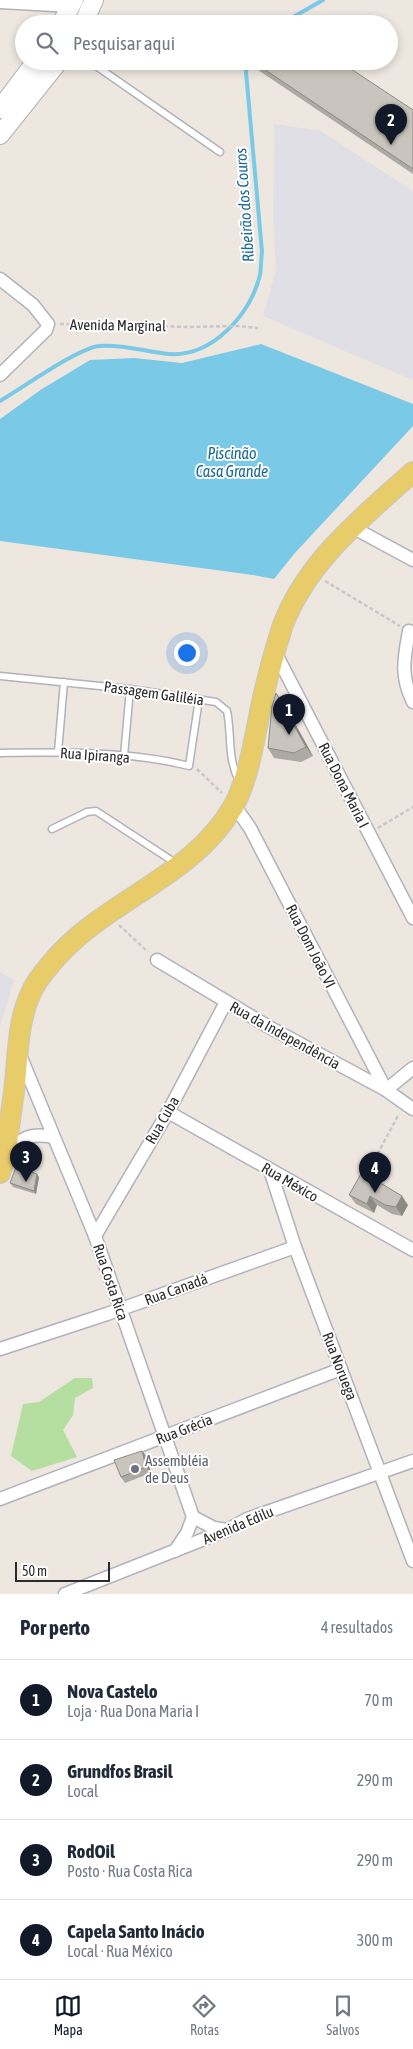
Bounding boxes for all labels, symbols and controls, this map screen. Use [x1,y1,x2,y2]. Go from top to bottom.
search box [15,15,398,70]
icon: search [33,29,61,57]
text: Pesquisar aqui [73,32,175,54]
pin: 2 [375,104,407,145]
water label: Ribeirão dos Couros [231,147,257,263]
street label: Avenida Marginal [70,316,166,334]
water label: Piscinão Casa Grande [196,444,268,480]
your location [174,640,200,666]
street label: Passagem Galiléia [103,678,205,708]
pin: 1 [273,694,305,735]
street label: Rua Dona Maria I [315,740,373,830]
street label: Rua Ipiranga [60,744,130,766]
street label: Rua Dom João VI [283,902,339,990]
street label: Rua da Independência [227,998,343,1072]
street label: Rua Cuba [142,1093,182,1147]
pin: 3 [10,1141,42,1182]
pin: 4 [359,1152,391,1193]
street label: Rua México [259,1159,321,1205]
street label: Rua Costa Rica [90,1242,132,1322]
street label: Rua Canadá [142,1270,210,1308]
street label: Rua Noruega [319,1330,361,1402]
street label: Rua Grécia [153,1411,215,1447]
place label: Assembléia de Deus [145,1452,209,1486]
marker: Assembléia de Deus [129,1463,141,1475]
street label: Avenida Edilu [200,1502,276,1548]
scale bar [15,1559,110,1582]
text: 50 m [22,1563,47,1579]
text: Por perto [20,1615,90,1639]
text: 4 resultados [321,1618,393,1636]
text: Nova Castelo [67,1680,158,1702]
text: 1 [32,1691,40,1709]
text: 70 m [364,1691,393,1709]
text: Loja · Rua Dona Maria I [67,1702,199,1720]
text: Grundfos Brasil [67,1760,173,1782]
text: 2 [32,1771,40,1789]
text: 290 m [357,1771,393,1789]
text: Local [67,1782,98,1800]
text: RodOil [67,1840,115,1862]
text: 3 [32,1851,40,1869]
text: 290 m [357,1851,393,1869]
text: Posto · Rua Costa Rica [67,1862,193,1880]
text: Capela Santo Inácio [67,1920,205,1942]
text: 4 [32,1931,40,1949]
text: 300 m [357,1931,393,1949]
text: Local · Rua México [67,1942,173,1960]
tab: Mapa [54,1992,83,2038]
tab: Rotas [190,1992,219,2038]
tab: Salvos [326,1992,359,2038]

